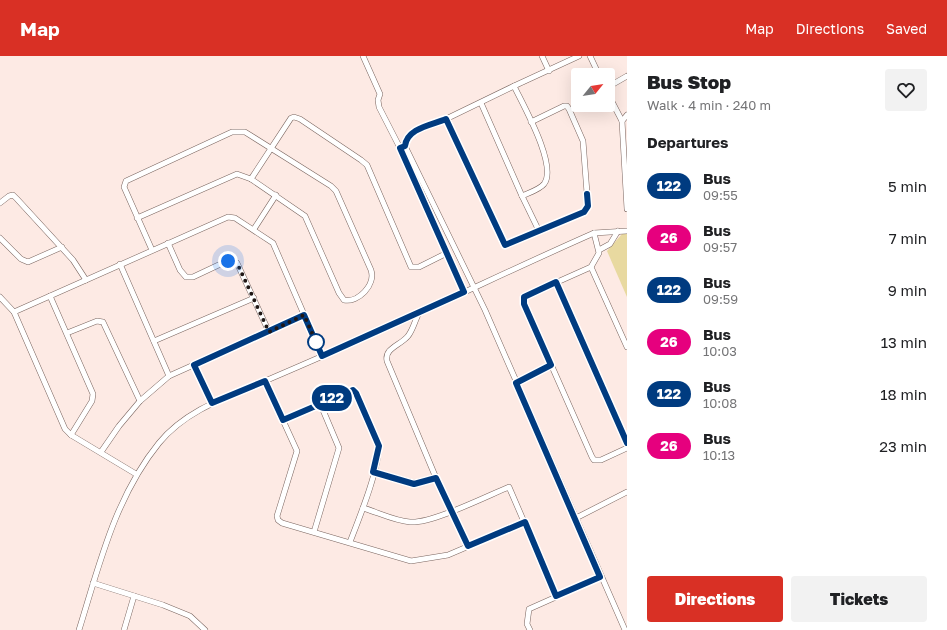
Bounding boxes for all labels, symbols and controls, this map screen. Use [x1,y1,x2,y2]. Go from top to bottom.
text: Map [20,17,60,40]
text: Map [745,20,774,37]
text: Directions [796,20,864,37]
text: Saved [886,20,927,37]
north arrow [571,68,615,112]
map controls [571,68,615,112]
button: heart [885,69,927,111]
text: Bus Stop [647,70,731,93]
text: Walk · 4 min · 240 m [647,97,771,113]
text: Departures [647,133,728,151]
text: Bus [703,169,731,187]
text: 122 [657,177,681,194]
text: 5 min [888,177,927,195]
text: 09:55 [703,187,738,203]
text: Bus [703,221,731,239]
text: 26 [660,229,678,246]
text: 7 min [889,229,927,247]
text: 09:57 [703,239,737,255]
your location [218,251,238,271]
text: Bus [703,273,731,291]
text: 122 [657,281,681,298]
text: 9 min [888,281,927,299]
text: 09:59 [703,291,738,307]
text: Bus [703,325,731,343]
unlabelled marker [307,333,325,351]
text: 26 [660,333,678,350]
text: 13 min [881,333,927,351]
text: 10:03 [703,343,737,359]
text: Bus [703,377,731,395]
line badge: 122 [309,385,355,411]
text: 122 [657,385,681,402]
text: 18 min [880,385,927,403]
text: 122 [320,389,344,406]
text: 10:08 [703,395,737,411]
text: Bus [703,429,731,447]
text: 26 [660,437,678,454]
text: 23 min [879,437,927,455]
text: 10:13 [703,447,735,463]
button: Directions [647,576,783,622]
button: Tickets [791,576,927,622]

